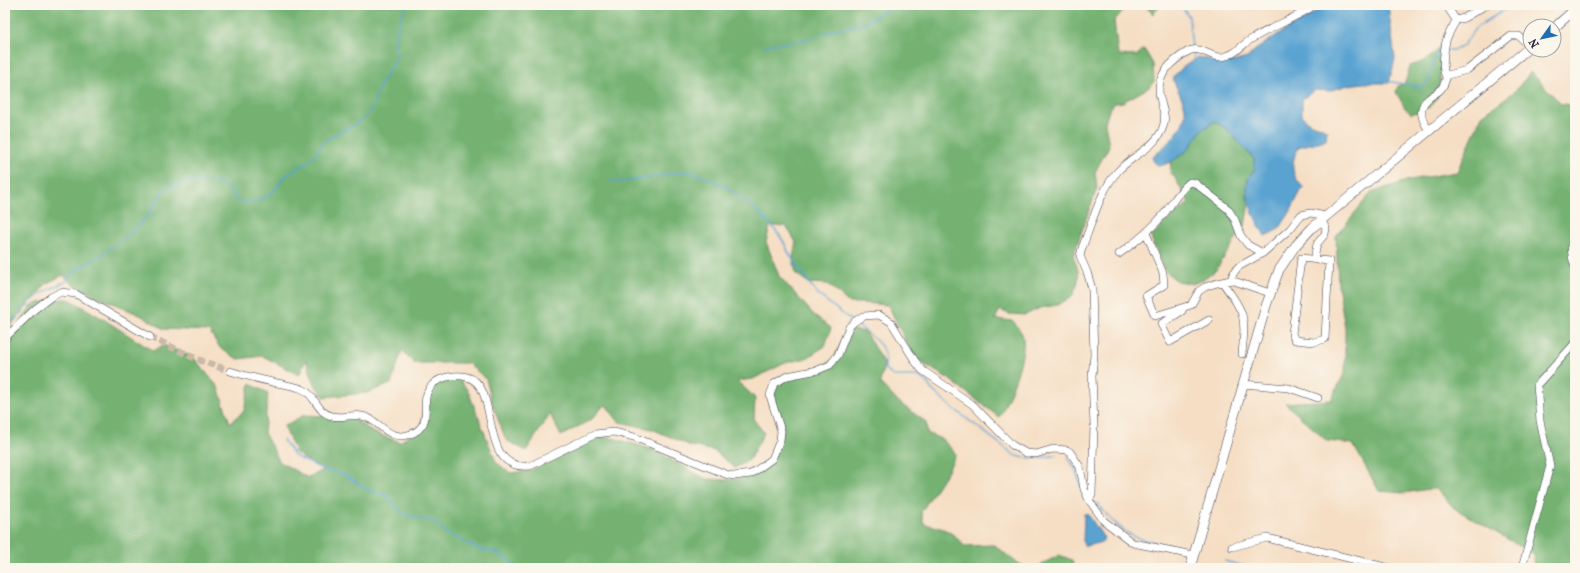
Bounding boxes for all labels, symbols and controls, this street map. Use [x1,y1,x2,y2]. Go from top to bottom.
north arrow [1522,18,1562,58]
text: N [1526,36,1542,50]

